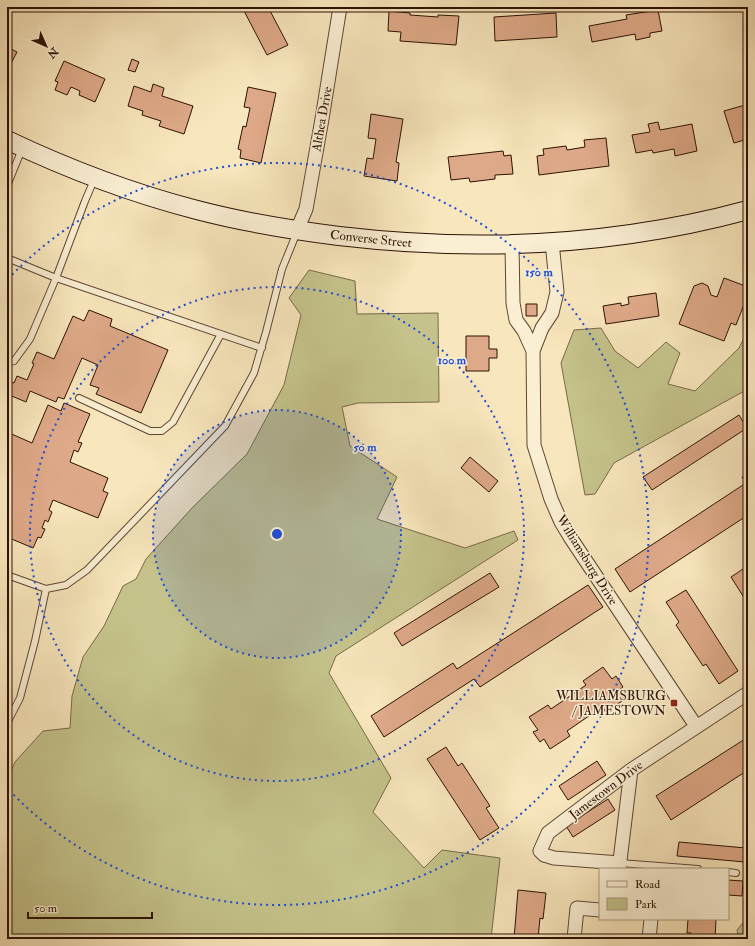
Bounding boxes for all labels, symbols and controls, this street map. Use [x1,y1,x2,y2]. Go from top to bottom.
north arrow [26,26,66,66]
text: N [44,44,62,62]
street label: Althea Drive [308,85,336,154]
street label: Converse Street [329,227,413,251]
text: 150 m [525,265,553,280]
text: 100 m [438,353,467,368]
text: 50 m [353,440,377,455]
street label: Williamsburg Drive [552,511,621,609]
centre of rings [270,527,284,541]
place label: WILLIAMSBURG / JAMESTOWN [555,688,666,719]
marker: WILLIAMSBURG / JAMESTOWN [669,698,679,708]
street label: Jamestown Drive [565,757,646,823]
legend [599,868,729,920]
text: Road [635,877,660,892]
scale bar [28,894,152,920]
text: Park [635,897,657,912]
text: 50 m [34,901,58,916]

